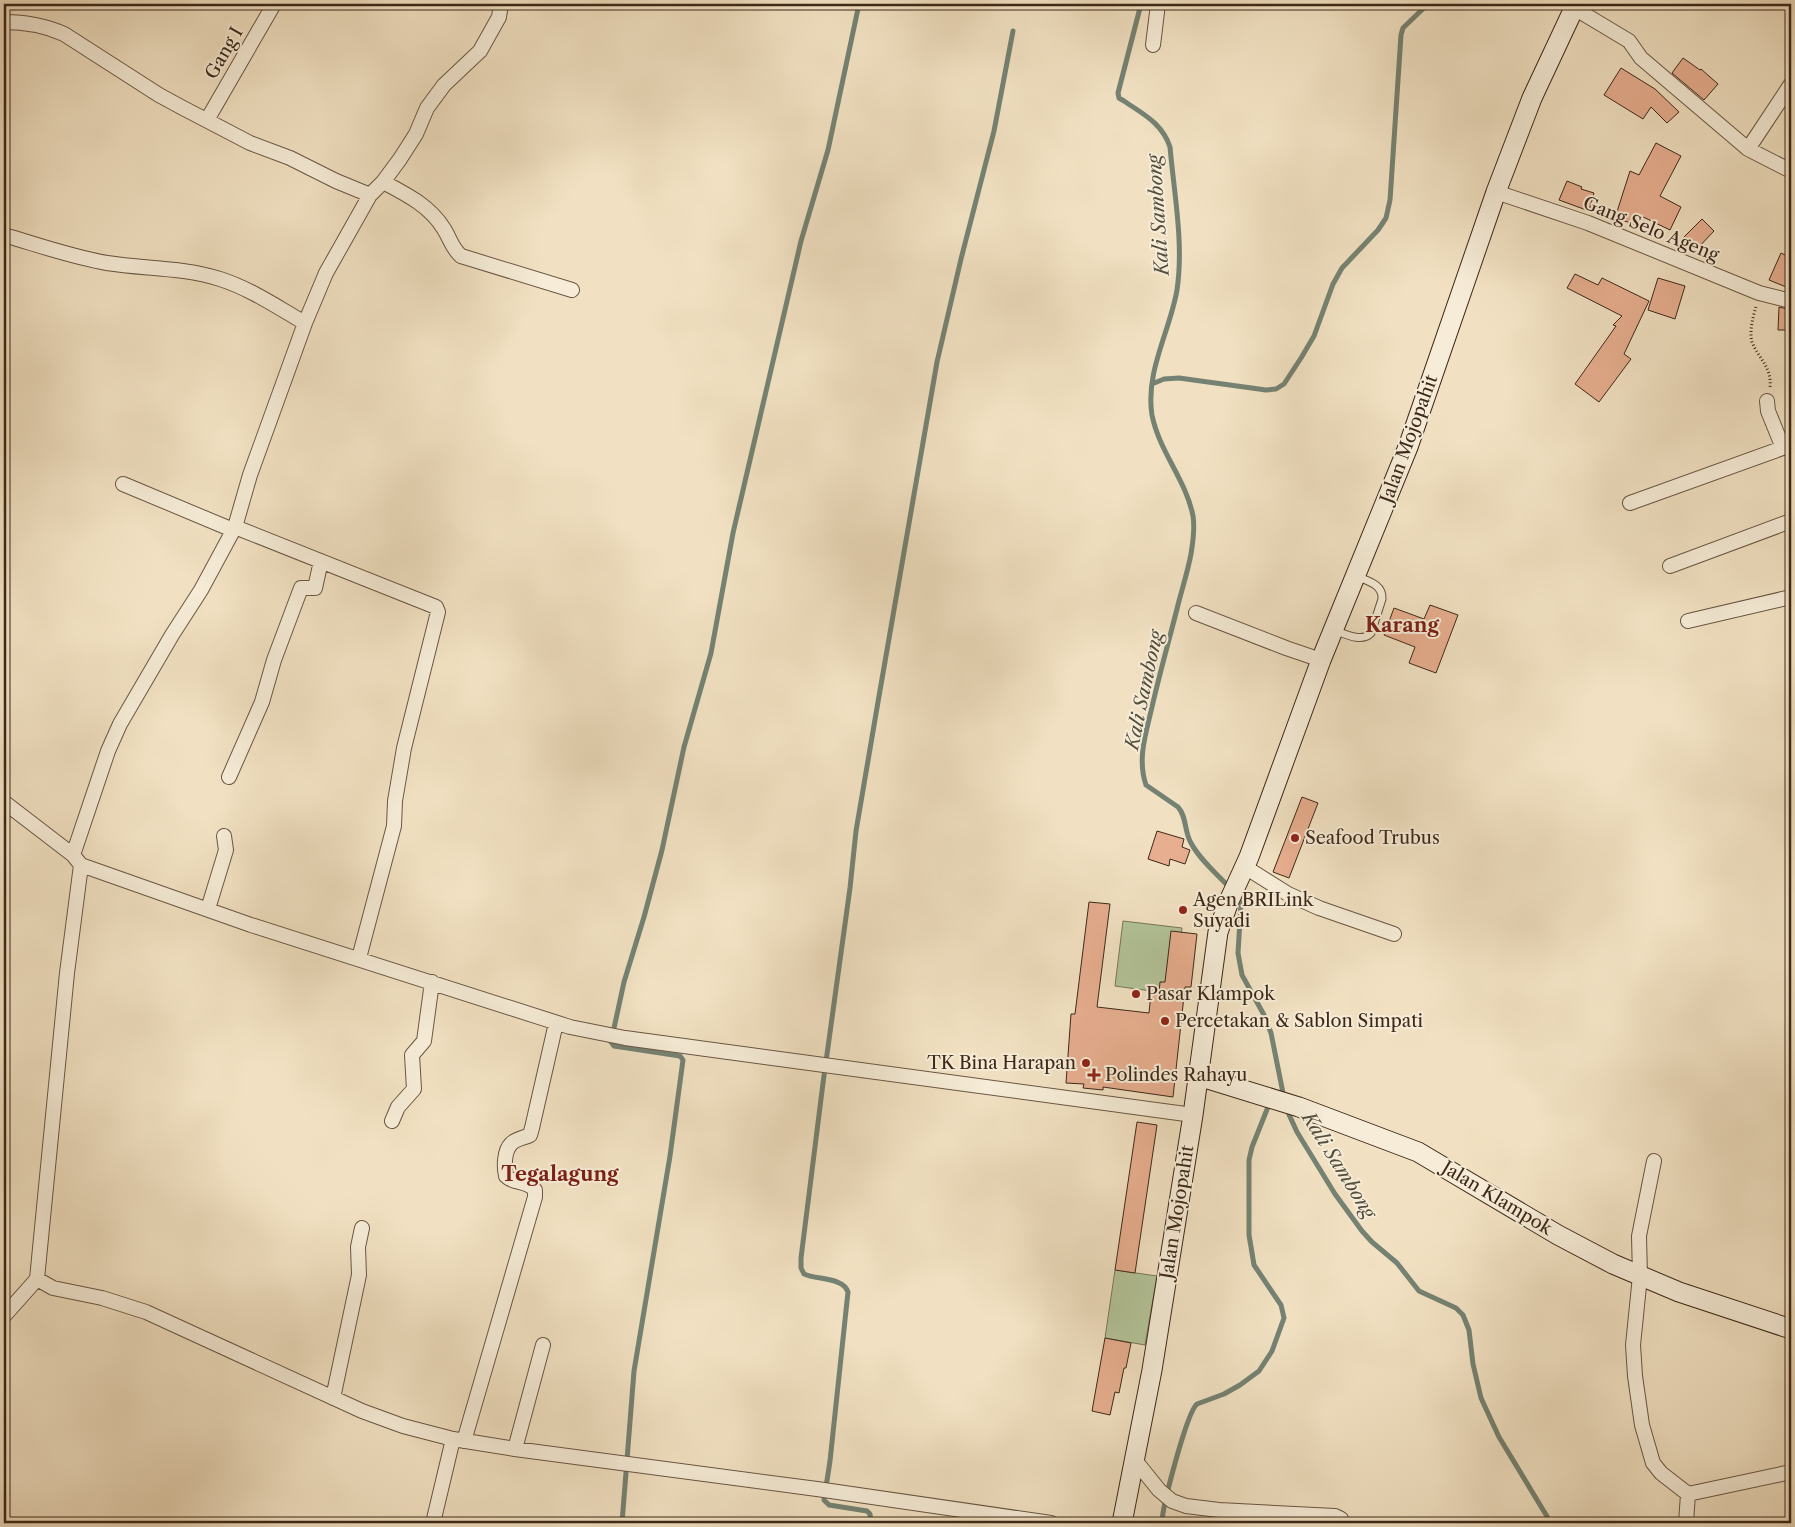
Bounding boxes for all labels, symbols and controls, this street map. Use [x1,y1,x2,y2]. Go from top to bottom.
street label: Gang I [200,23,248,83]
water label: Kali Sambong [1142,151,1174,278]
street label: Gang Selo Ageng [1580,192,1723,266]
street label: Jalan Mojopahit [1375,371,1443,509]
district label: Karang [1365,613,1439,637]
water label: Kali Sambong [1120,626,1168,754]
place label: Seafood Trubus [1305,827,1440,849]
marker: Seafood Trubus [1289,832,1301,844]
place label: Agen BRILink Suyadi [1192,889,1315,932]
marker: Agen BRILink Suyadi [1177,904,1189,916]
place label: Pasar Klampok [1146,983,1276,1005]
marker: Pasar Klampok [1130,988,1142,1000]
place label: Percetakan & Sablon Simpati [1175,1010,1424,1032]
marker: Percetakan & Sablon Simpati [1159,1015,1171,1027]
place label: TK Bina Harapan [927,1052,1076,1074]
marker: TK Bina Harapan [1080,1057,1092,1069]
place label: Polindes Rahayu [1105,1064,1247,1086]
marker: Polindes Rahayu [1087,1068,1101,1082]
water label: Kali Sambong [1296,1106,1382,1225]
street label: Jalan Mojopahit [1155,1143,1199,1283]
street label: Jalan Klampok [1435,1155,1557,1240]
district label: Tegalagung [501,1162,619,1186]

